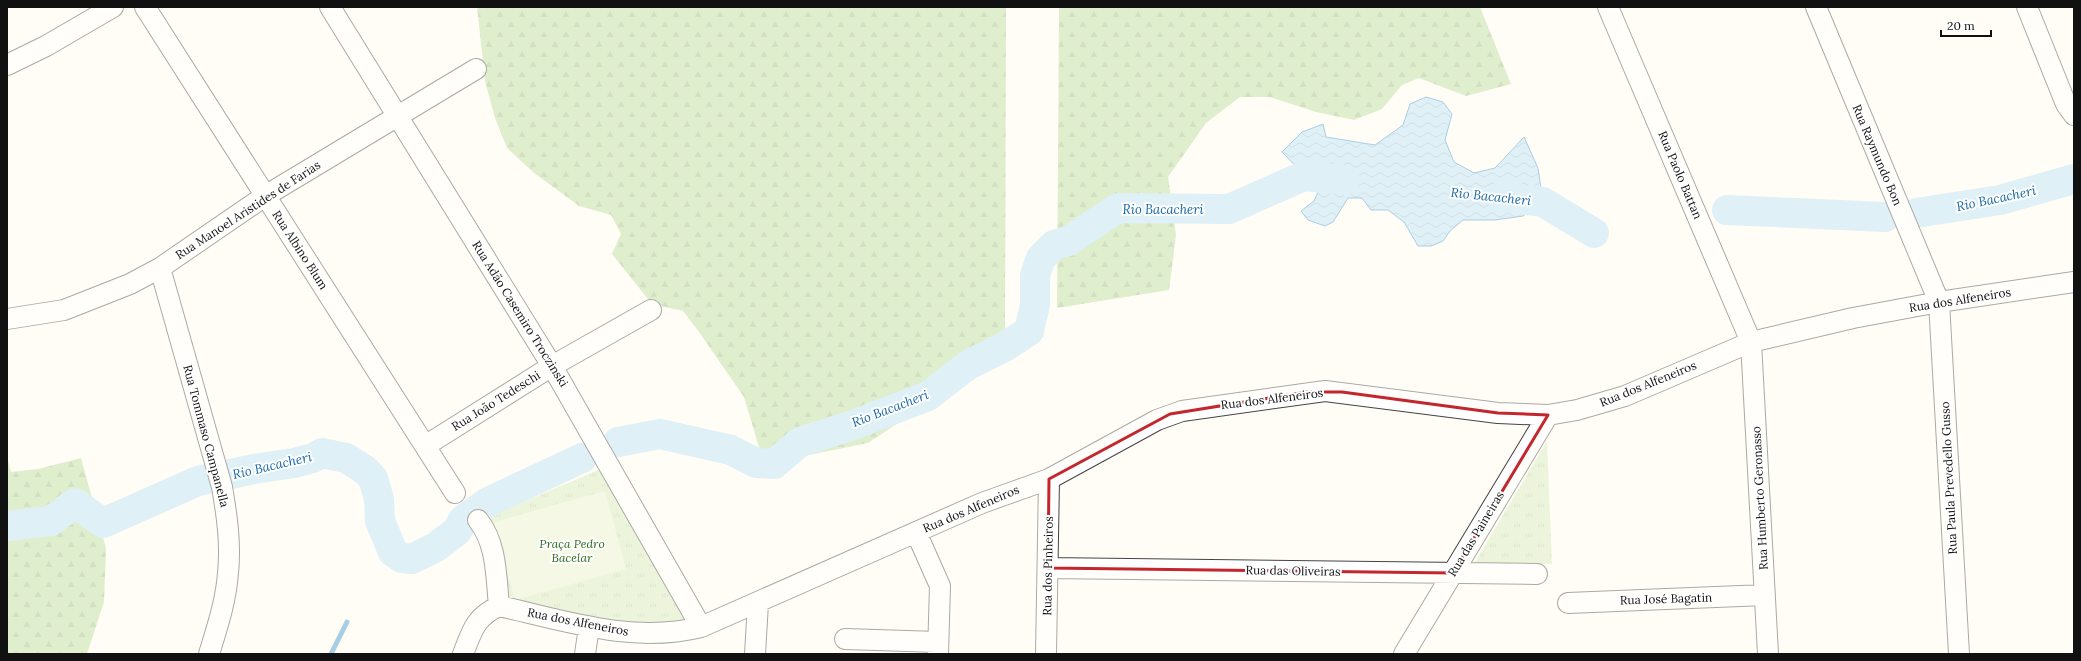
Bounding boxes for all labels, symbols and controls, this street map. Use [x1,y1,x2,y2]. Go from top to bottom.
scale bar [1941,12,1991,38]
text: 20 m [1947,18,1975,33]
street label: Rua Raymundo Bon [1849,102,1906,208]
street label: Rua Paolo Battan [1655,128,1706,221]
street label: Rua Manoel Aristides de Farias [172,157,323,262]
water label: Rio Bacacheri [1955,182,2038,215]
water label: Rio Bacacheri [1450,184,1533,209]
water label: Rio Bacacheri [1123,201,1204,218]
street label: Rua Albino Blum [269,207,332,292]
street label: Rua Adão Casemiro Troczinski [469,238,572,389]
street label: Rua dos Alfeneiros [1908,284,2012,315]
street label: Rua dos Alfeneiros [1597,357,1699,410]
street label: Rua Tommaso Campanella [180,363,233,509]
street label: Rua João Tedeschi [449,367,543,434]
street label: Rua dos Alfeneiros [1220,385,1324,412]
water label: Rio Bacacheri [849,386,932,431]
street label: Rua Paula Prevedello Gusso [1937,401,1960,555]
street label: Rua Humberto Geronasso [1748,426,1771,570]
water label: Rio Bacacheri [231,448,314,483]
street label: Rua dos Alfeneiros [920,481,1022,536]
street label: Rua das Paineiras [1444,488,1507,579]
street label: Rua dos Pinheiros [1039,516,1056,616]
park label: Praça Pedro Bacelar [539,536,605,565]
street label: Rua das Oliveiras [1245,562,1341,579]
street label: Rua José Bagatin [1620,589,1712,608]
street label: Rua dos Alfeneiros [526,604,631,639]

